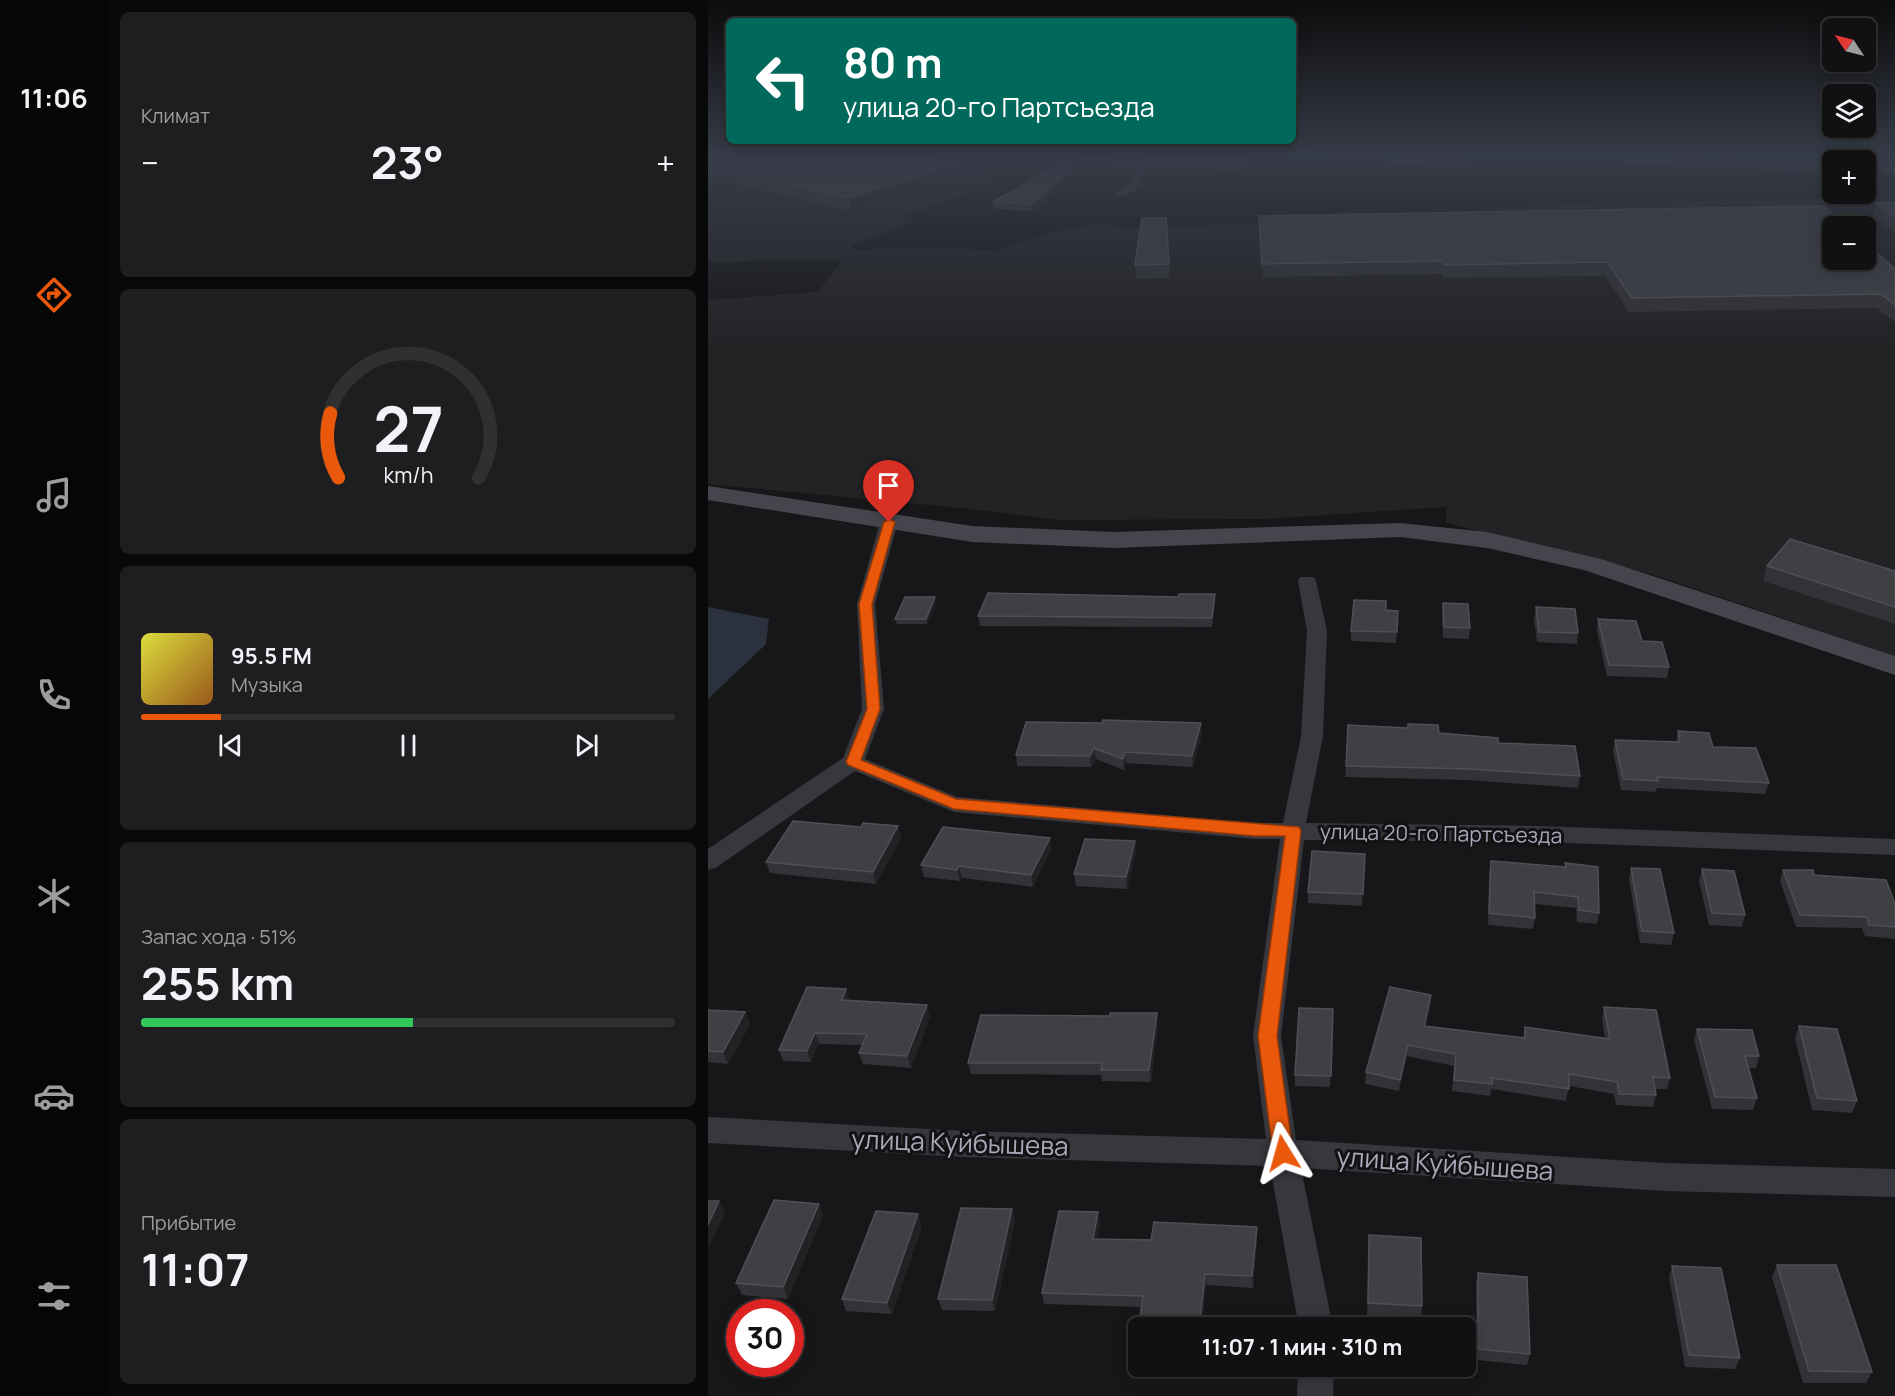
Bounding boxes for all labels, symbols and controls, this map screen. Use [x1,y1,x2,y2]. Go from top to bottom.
north arrow [1822,18,1876,72]
map controls [1822,18,1876,270]
text: 80 m [843,33,943,91]
icon: left [744,42,822,120]
text: 11:06 [20,79,88,116]
button: layers [1822,84,1876,138]
text: улица 20-го Партсъезда [843,88,1155,125]
text: Климат [141,102,210,129]
text: 23° [371,131,444,193]
text: − [141,140,159,185]
text: + [656,140,675,185]
button: + [1822,150,1876,204]
button: − [1822,216,1876,270]
icon: directions [33,274,75,316]
text: 27 [373,385,443,471]
pin [863,460,914,522]
text: km/h [383,461,433,490]
icon: arrive [872,469,905,502]
icon: music [33,474,75,516]
text: 95.5 FM [231,641,312,671]
text: Музыка [231,671,303,698]
icon: phone [33,674,75,716]
icon: previous [214,729,247,762]
icon: pause [392,729,425,762]
icon: next [570,729,603,762]
street label: улица 20-го Партсъезда [1320,817,1562,849]
icon: climate [33,875,75,917]
text: Запас хода · 51% [141,923,297,950]
text: 255 km [141,952,294,1014]
icon: car [33,1075,75,1117]
street label: улица Куйбышева [851,1120,1069,1164]
position arrow [1251,1121,1315,1185]
street label: улица Куйбышева [1335,1137,1555,1189]
text: Прибытие [141,1209,236,1236]
text: 11:07 [141,1238,249,1300]
icon: filters [33,1275,75,1317]
speed limit sign: 30 [726,1299,804,1377]
text: 11:07 · 1 мин · 310 m [1202,1332,1402,1362]

